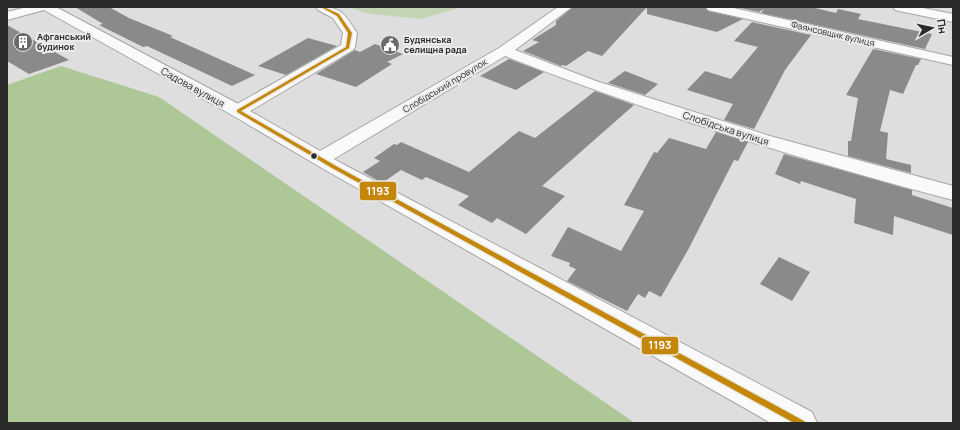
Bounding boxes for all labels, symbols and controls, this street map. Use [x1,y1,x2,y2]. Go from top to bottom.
north arrow [912,8,952,48]
street label: Фаянсовщик вулиця [790,18,876,49]
text: Пн [934,18,951,35]
place label: Афганський будинок [37,30,91,53]
building icon: Афганський будинок [12,31,34,53]
place label: Будянська селищна рада [404,33,467,56]
public building icon: Будянська селищна рада [379,34,401,56]
street label: Слобідський провулок [400,55,490,116]
street label: Садова вулиця [159,64,227,110]
street label: Слобідська вулиця [681,107,771,149]
unlabelled marker [309,151,319,161]
line badge: 1193 [359,181,397,201]
text: 1193 [367,183,389,198]
line badge: 1193 [641,336,679,355]
text: 1193 [649,337,671,352]

